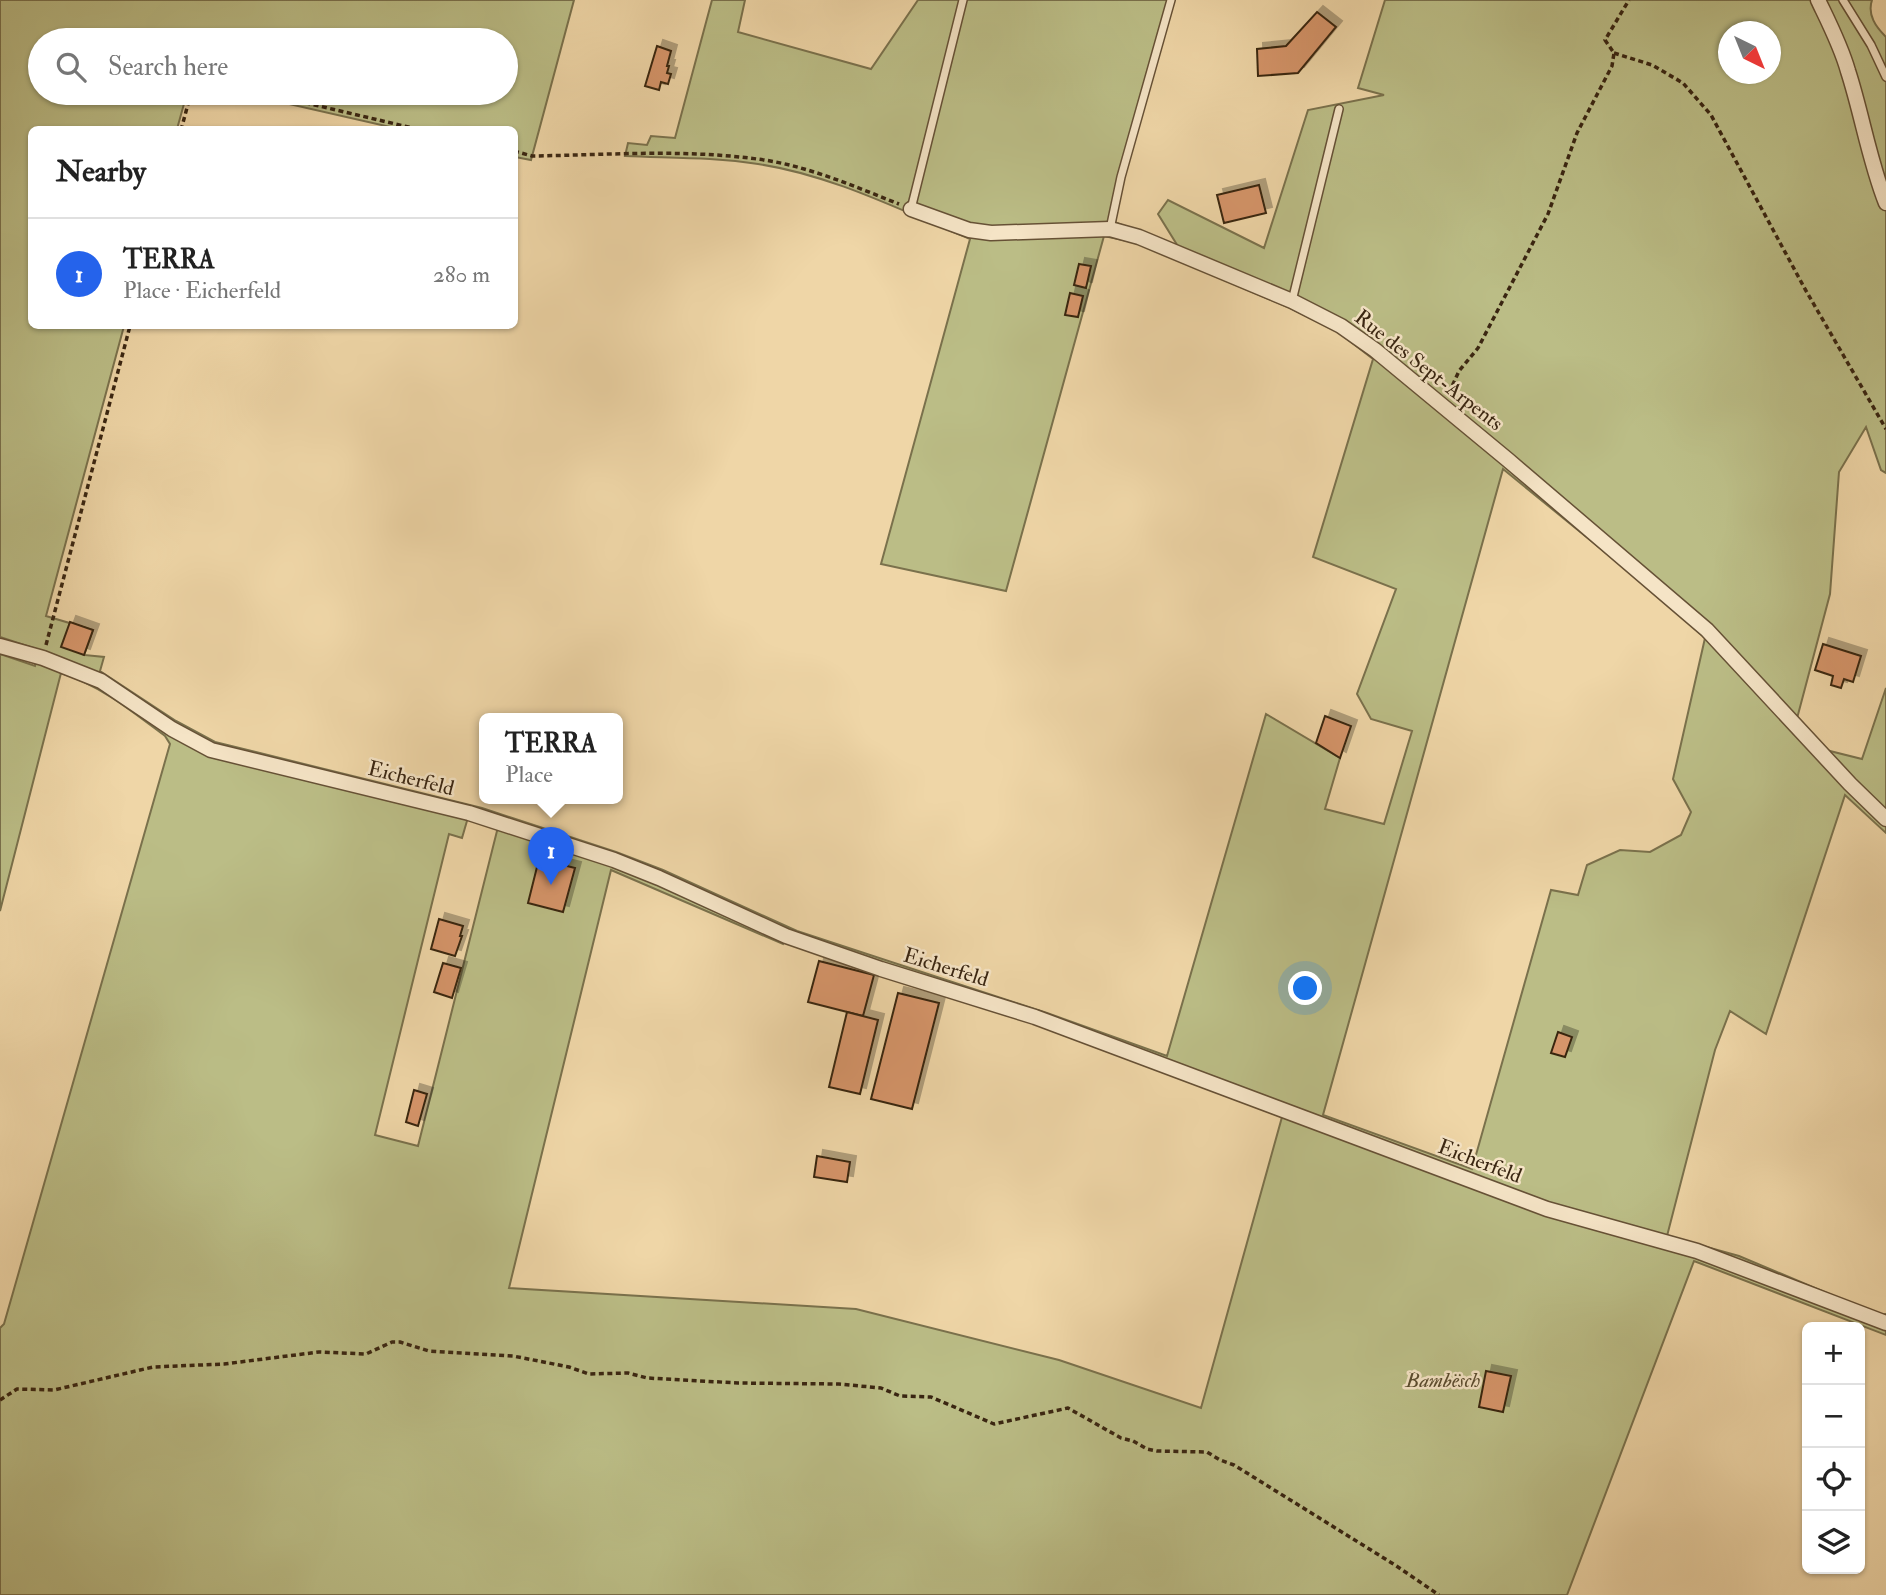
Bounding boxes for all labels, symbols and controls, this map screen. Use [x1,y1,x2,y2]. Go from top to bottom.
north arrow [1718,21,1781,84]
search box [28,28,518,105]
icon: search [52,48,90,86]
text: Search here [108,51,228,83]
text: Nearby [56,153,146,190]
text: TERRA [123,244,215,276]
text: 1 [75,260,83,289]
text: 280 m [433,260,490,289]
text: Place · Eicherfeld [123,276,281,305]
street label: Rue des Sept-Arpents [1349,304,1509,437]
popup [479,713,623,804]
text: TERRA [505,728,597,760]
street label: Eicherfeld [365,755,457,802]
text: Place [505,760,553,789]
pin: 1 [528,827,574,885]
street label: Eicherfeld [900,942,992,993]
your location [1288,971,1322,1005]
street label: Eicherfeld [1434,1133,1526,1190]
map controls [1802,1322,1865,1574]
button: + [1802,1322,1865,1385]
park label: Bambësch [1404,1367,1481,1394]
button: − [1802,1385,1865,1448]
button: locate [1802,1448,1865,1511]
button: layers [1802,1511,1865,1574]

